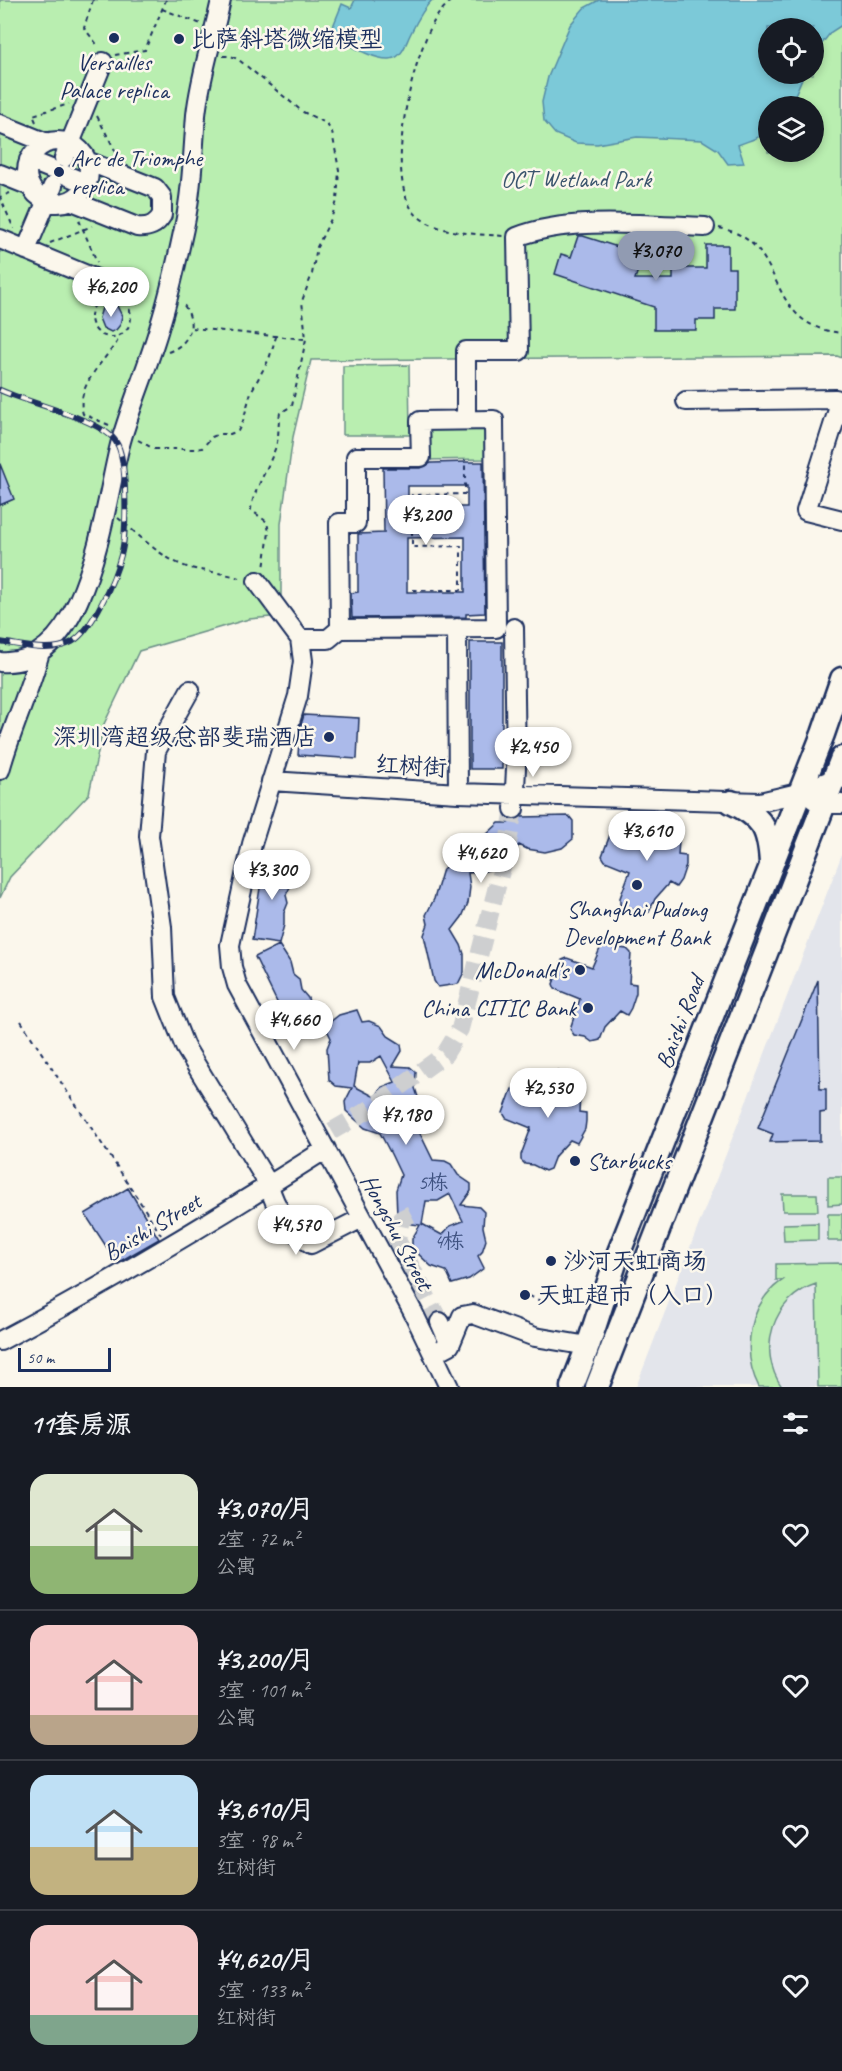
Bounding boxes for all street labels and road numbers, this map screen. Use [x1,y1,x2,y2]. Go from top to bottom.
street label: 红树街 [374,749,448,783]
street label: Baishi Road [649,968,713,1073]
street label: Hongshu Street [354,1169,441,1297]
street label: Baishi Street [98,1185,208,1268]

